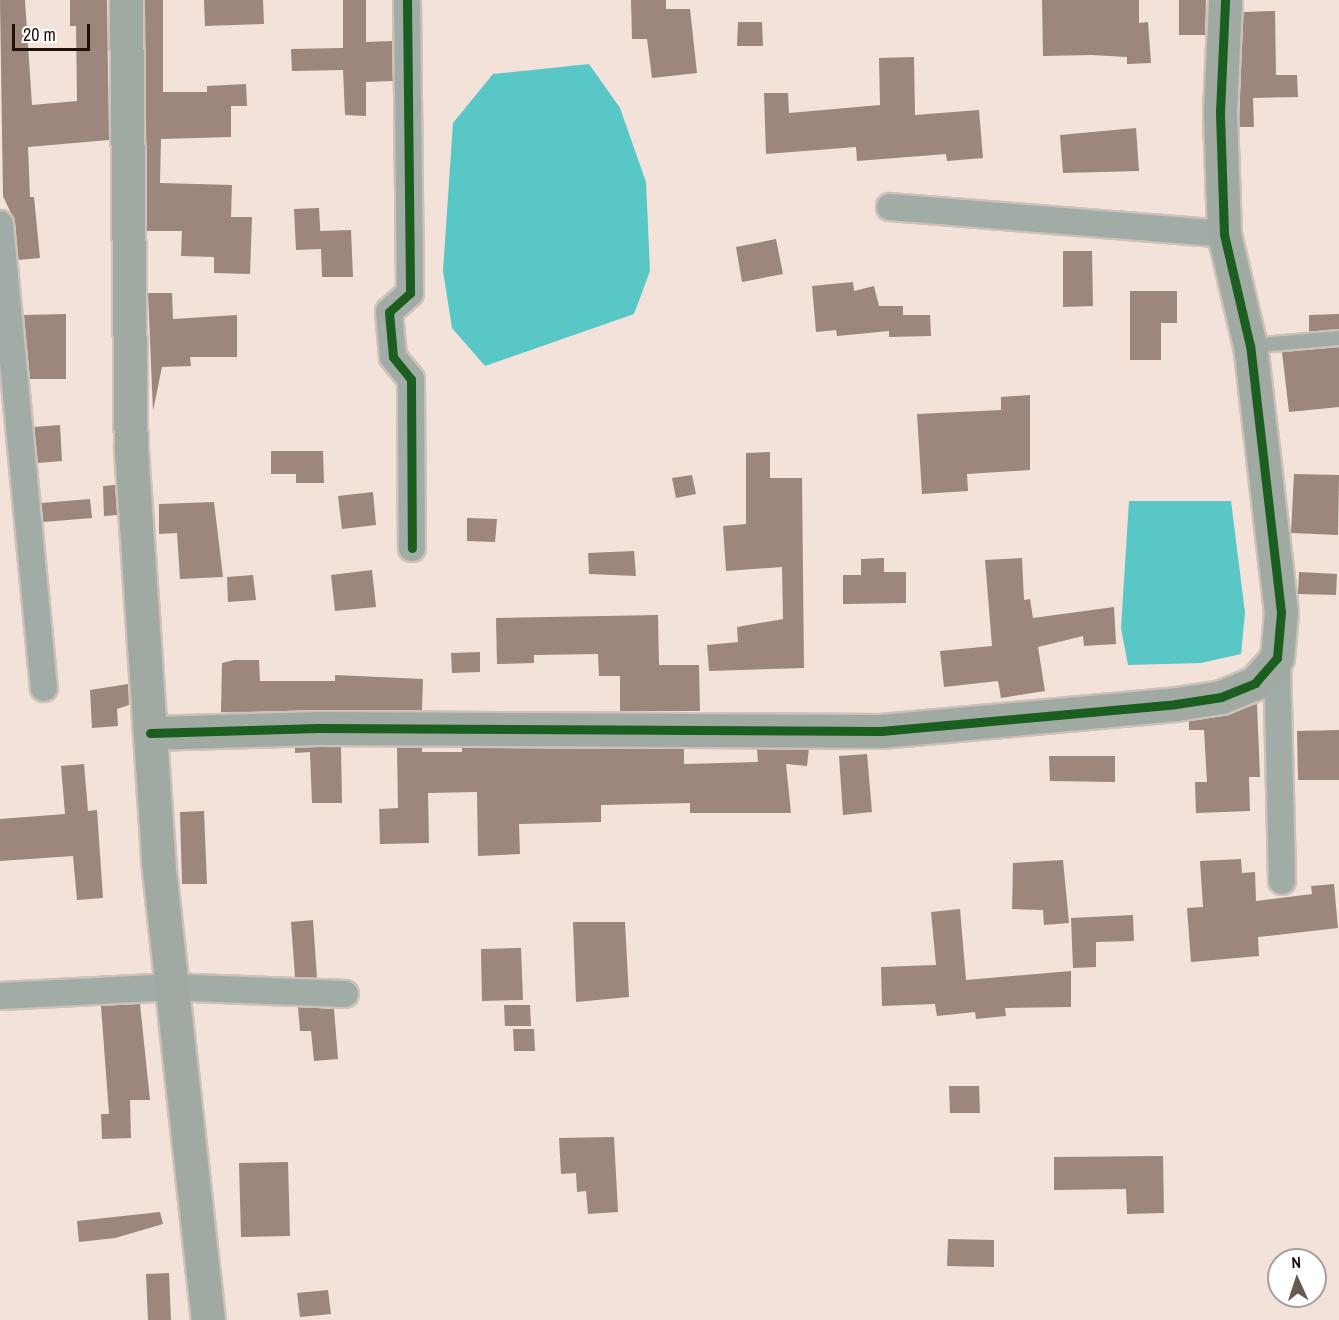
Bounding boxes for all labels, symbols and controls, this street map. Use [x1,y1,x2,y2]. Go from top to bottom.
scale bar [15,12,93,50]
text: 20 m [23,22,56,47]
north arrow [1267,1248,1327,1308]
text: N [1291,1251,1301,1273]

